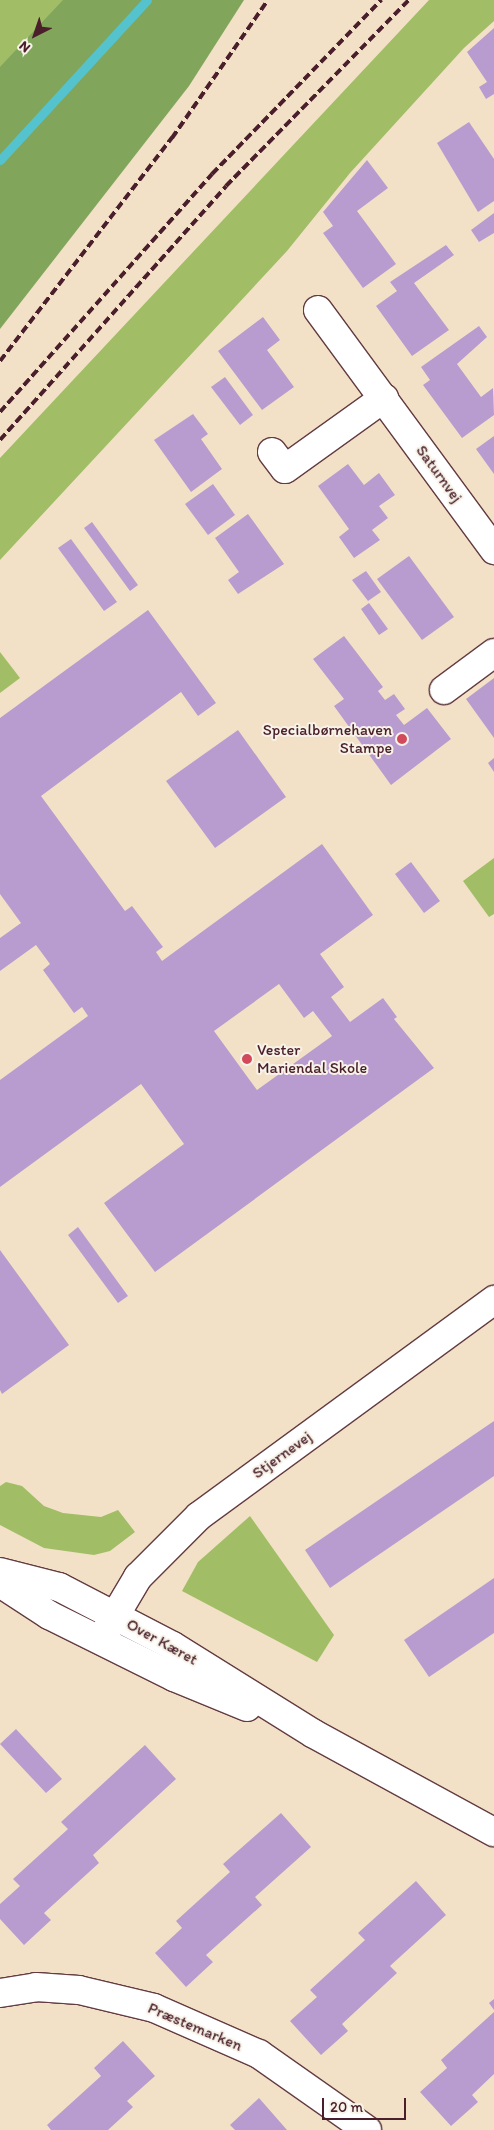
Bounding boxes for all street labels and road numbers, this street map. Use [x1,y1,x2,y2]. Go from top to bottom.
street label: Saturnvej [412,442,466,506]
street label: Stjernevej [249,1427,315,1483]
street label: Over Kæret [123,1615,201,1669]
street label: Præstemarken [145,1998,245,2056]

